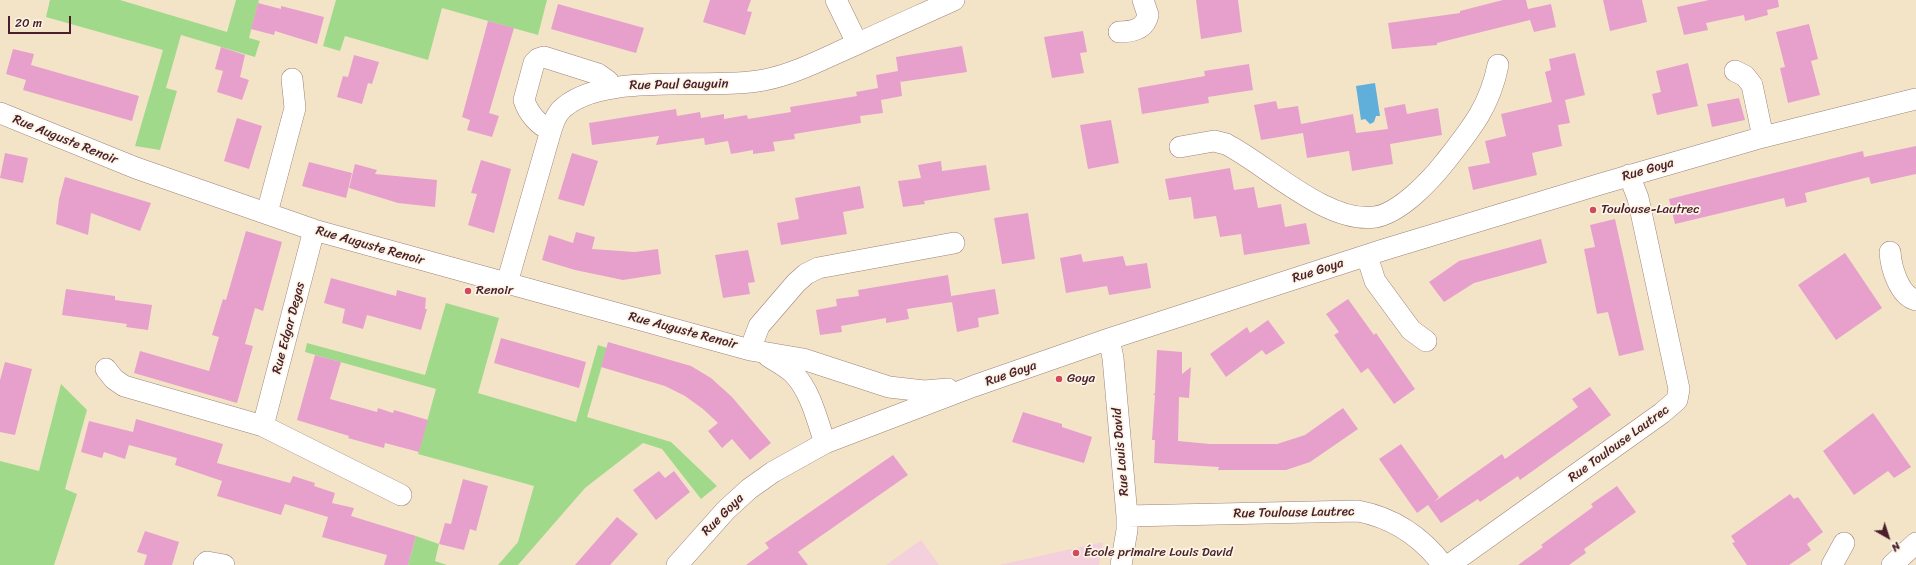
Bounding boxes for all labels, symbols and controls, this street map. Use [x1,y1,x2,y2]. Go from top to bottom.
scale bar [10,8,73,34]
text: 20 m [15,12,42,34]
street label: Rue Paul Gauguin [629,76,729,94]
street label: Rue Auguste Renoir [10,112,120,168]
street label: Rue Goya [1620,155,1676,185]
place label: Toulouse-Lautrec [1601,202,1700,218]
marker: Toulouse-Lautrec [1588,205,1598,215]
street label: Rue Auguste Renoir [314,223,426,269]
street label: Rue Goya [1290,255,1346,287]
street label: Rue Edgar Degas [269,280,309,376]
place label: Renoir [476,283,513,299]
marker: Renoir [463,286,473,296]
street label: Rue Auguste Renoir [627,309,739,353]
street label: Rue Goya [983,358,1039,390]
place label: Goya [1067,371,1095,387]
marker: Goya [1054,374,1064,384]
street label: Rue Toulouse Lautrec [1565,402,1673,486]
street label: Rue Louis David [1109,407,1133,497]
street label: Rue Goya [699,491,747,539]
street label: Rue Toulouse Lautrec [1233,504,1355,522]
north arrow [1868,517,1908,557]
text: N [1887,537,1905,556]
place label: École primaire Louis David [1084,545,1233,561]
marker: École primaire Louis David [1071,548,1081,558]

